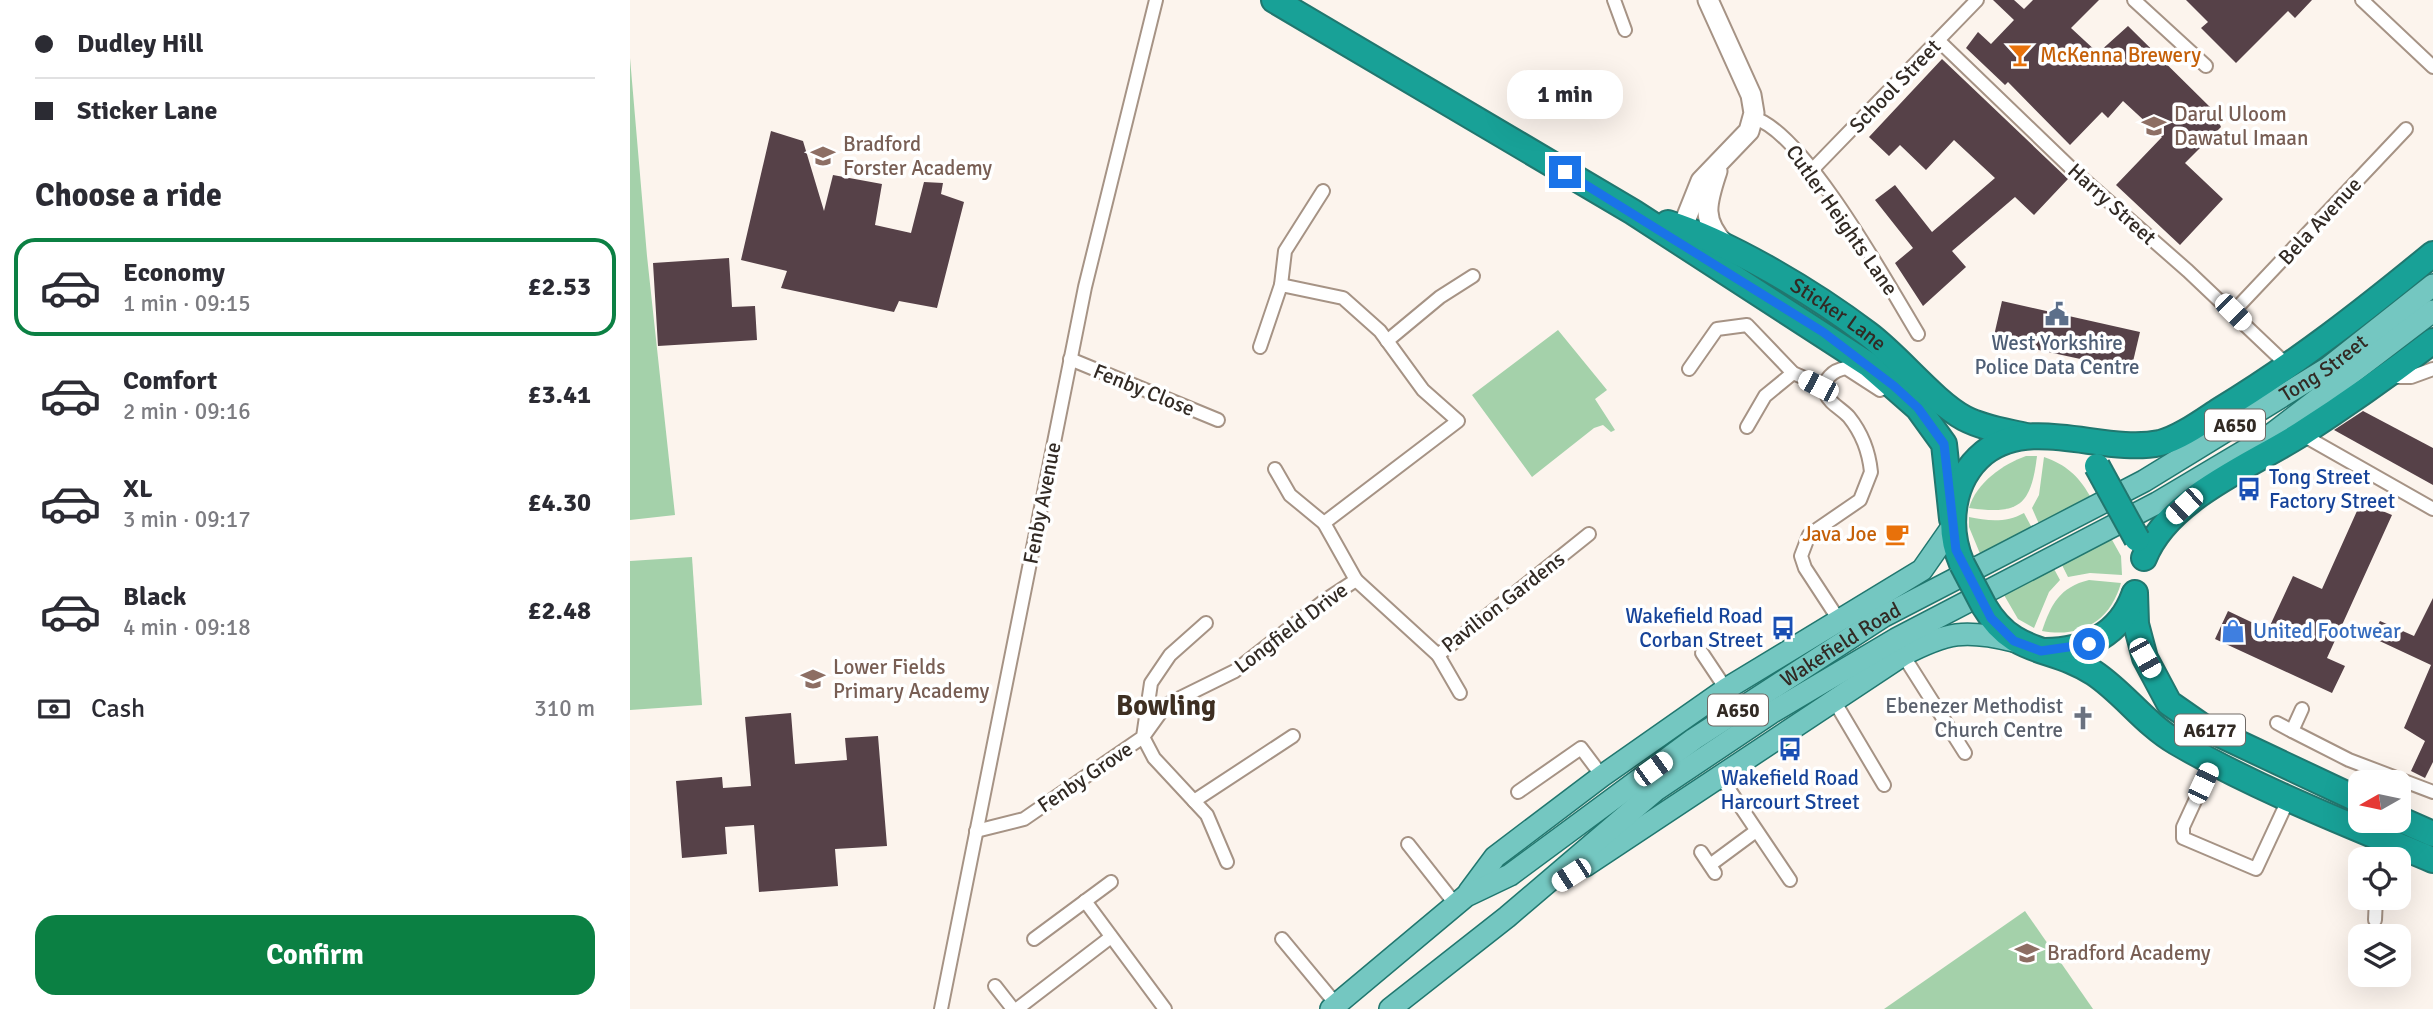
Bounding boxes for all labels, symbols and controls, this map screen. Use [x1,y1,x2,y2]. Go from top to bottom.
text: Dudley Hill [77,28,203,60]
street label: School Street [1844,34,1946,138]
bar icon: McKenna Brewery [2006,41,2034,69]
place label: McKenna Brewery [2040,42,2201,68]
callout: 1 min [1507,71,1623,120]
text: 1 min [1537,80,1593,109]
text: Sticker Lane [77,95,218,127]
place label: Darul Uloom Dawatul Imaan [2174,101,2308,151]
school or university icon: Darul Uloom Dawatul Imaan [2140,112,2168,140]
place label: Bradford Forster Academy [843,131,992,181]
street label: Cutler Heights Lane [1780,140,1904,300]
school or university icon: Bradford Forster Academy [809,142,837,170]
route end [1549,156,1581,188]
street label: Harry Street [2062,158,2162,250]
street label: Bela Avenue [2273,172,2367,270]
text: Choose a ride [35,176,222,215]
icon: car [39,256,102,319]
text: Economy [123,257,225,289]
text: £2.53 [527,271,591,303]
street label: Sticker Lane [1786,272,1892,357]
text: 1 min · 09:15 [123,289,251,318]
car [2211,290,2256,334]
public building icon: West Yorkshire Police Data Centre [2043,300,2071,328]
street label: Tong Street [2275,329,2373,408]
place label: West Yorkshire Police Data Centre [1974,330,2140,380]
street label: Fenby Close [1089,358,1199,422]
icon: car [39,364,102,427]
text: Comfort [123,365,217,397]
car [1795,367,1842,405]
text: £3.41 [527,379,591,411]
text: 2 min · 09:16 [123,397,251,426]
road number: A650 [2205,410,2265,440]
street label: Fenby Avenue [1017,440,1067,566]
place label: Tong Street Factory Street [2269,464,2395,514]
icon: car [39,472,102,535]
text: XL [123,473,153,505]
bus stop icon: Tong Street Factory Street [2235,475,2263,503]
car [2162,484,2207,528]
text: £4.30 [527,487,591,519]
text: 3 min · 09:17 [123,505,251,534]
cafe icon: Java Joe [1883,520,1911,548]
place label: Java Joe [1802,521,1877,547]
street label: Pavilion Gardens [1436,546,1570,658]
street label: Longfield Drive [1229,577,1353,679]
icon: car [39,580,102,643]
text: Black [123,581,186,613]
text: £2.48 [527,595,591,627]
street label: Wakefield Road [1775,597,1905,693]
place label: Wakefield Road Corban Street [1625,603,1763,653]
text: 4 min · 09:18 [123,613,251,642]
bus stop icon: Wakefield Road Corban Street [1769,614,1797,642]
shop icon: United Footwear [2219,617,2247,645]
place label: United Footwear [2253,618,2401,644]
route start [2073,628,2105,660]
car [2126,635,2165,681]
place label: Lower Fields Primary Academy [833,654,990,704]
school or university icon: Lower Fields Primary Academy [799,665,827,693]
district label: Bowling [1116,689,1216,723]
icon: cash [35,690,73,728]
text: Cash [91,693,145,725]
place label: Ebenezer Methodist Church Centre [1885,693,2063,743]
text: 310 m [534,694,595,723]
road number: A650 [1708,694,1768,726]
church icon: Ebenezer Methodist Church Centre [2069,704,2097,732]
road number: A6177 [2175,715,2245,746]
bus stop icon: Wakefield Road Harcourt Street [1776,735,1804,763]
street label: Fenby Grove [1032,736,1138,818]
car [1630,748,1677,790]
car [2185,760,2222,806]
place label: Wakefield Road Harcourt Street [1720,765,1860,815]
north arrow [2348,770,2412,833]
map controls [2348,770,2411,987]
button: locate [2348,847,2411,910]
car [1548,855,1595,895]
button: Confirm [35,915,595,995]
button: layers [2348,924,2411,987]
school or university icon: Bradford Academy [2013,939,2041,967]
place label: Bradford Academy [2047,940,2211,966]

